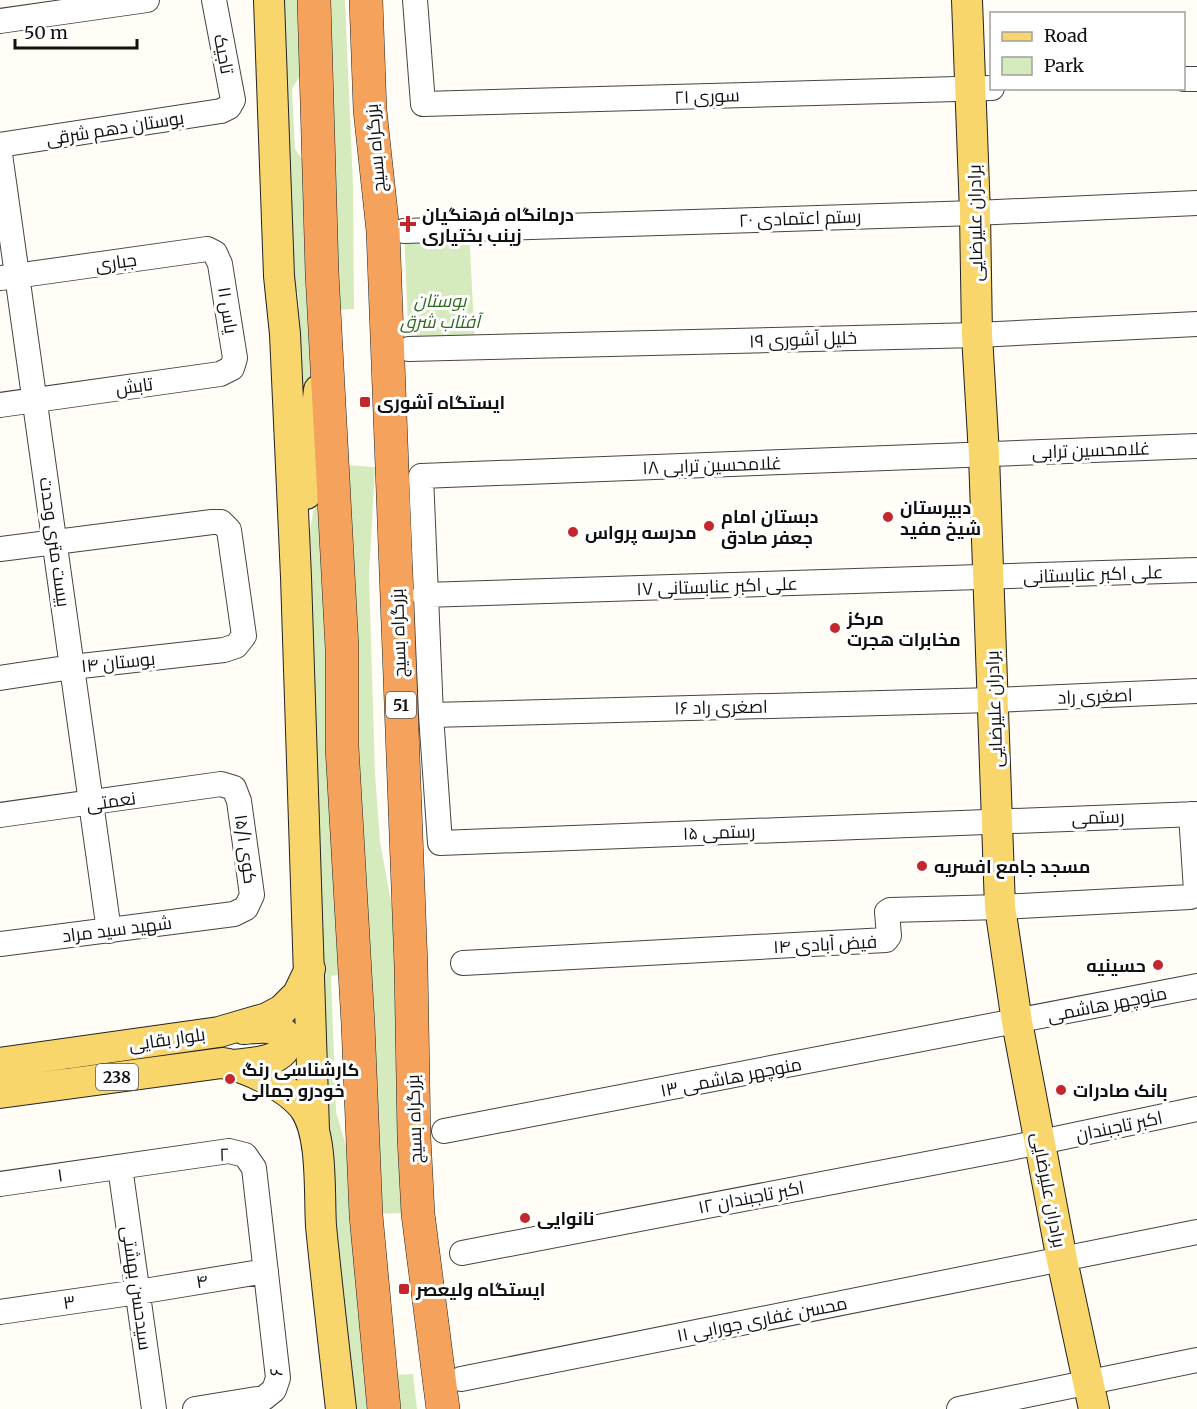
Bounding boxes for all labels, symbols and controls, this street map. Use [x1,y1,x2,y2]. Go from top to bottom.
scale bar [15,12,136,50]
legend [990,12,1185,90]
text: 50 m [24,21,68,44]
text: Road [1044,24,1088,47]
street label: تاجیک [209,32,239,76]
text: Park [1044,54,1085,77]
street label: سوری ۲۱ [674,83,740,109]
street label: بزرگراه بسیج [360,103,391,193]
street label: بوستان دهم شرقی [44,106,186,151]
street label: برادران علیرضایی [962,164,988,282]
place label: درمانگاه فرهنگیان زینب بختیاری [422,203,574,247]
street label: رستم اعتمادی ۲۰ [738,204,862,233]
marker: درمانگاه فرهنگیان زینب بختیاری [399,215,417,233]
street label: جباری [94,248,138,276]
street label: یاس ۱۱ [213,285,243,335]
park label: بوستان آفتاب شرق [400,289,484,333]
street label: خلیل آشوری ۱۹ [749,326,857,352]
street label: تابش [114,372,154,400]
place label: ایستگاه آشوری [377,391,505,414]
marker: ایستگاه آشوری [358,395,372,409]
street label: غلامحسین ترابی [1031,436,1151,464]
street label: غلامحسین ترابی ۱۸ [642,451,782,479]
street label: بیست متری وحدت [35,476,75,608]
place label: دبیرستان شیخ مفید [900,496,981,541]
place label: دبستان امام جعفر صادق [721,505,819,549]
marker: دبیرستان شیخ مفید [881,510,895,524]
marker: دبستان امام جعفر صادق [702,519,716,533]
place label: مدرسه پرواس [585,521,697,545]
marker: مدرسه پرواس [566,525,580,539]
street label: علی اکبر عنابستانی [1023,560,1163,588]
street label: علی اکبر عنابستانی ۱۷ [636,572,798,600]
street label: بزرگراه بسیج [385,588,412,678]
place label: مرکز مخابرات هجرت [846,607,961,651]
marker: مرکز مخابرات هجرت [828,621,842,635]
street label: بوستان ۱۴ [80,647,156,677]
street label: برادران علیرضایی [980,650,1008,768]
street label: اصغری راد [1057,683,1133,709]
road number: 51 [386,692,416,718]
street label: اصغری راد ۱۶ [674,695,768,719]
street label: نعمتی [85,786,137,816]
street label: رستمی [1071,805,1125,829]
street label: کوی ۱۵/۱ [230,813,262,885]
street label: رستمی ۱۵ [682,819,756,845]
place label: مسجد جامع افسریه [934,855,1090,879]
marker: مسجد جامع افسریه [915,859,929,873]
street label: شهید سید مراد [61,911,173,947]
street label: فیض آبادی ۱۴ [772,930,878,958]
place label: حسینیه [1086,954,1146,977]
marker: حسینیه [1151,958,1165,972]
street label: منوچهر هاشمی [1045,981,1169,1028]
street label: بلوار بقایی [127,1022,207,1056]
street label: منوچهر هاشمی ۱۳ [658,1052,804,1103]
place label: کارشناسی رنگ خودرو جمالی [242,1058,360,1102]
road number: 238 [96,1064,138,1090]
marker: کارشناسی رنگ خودرو جمالی [223,1072,237,1086]
street label: بزرگراه بسیج [401,1074,428,1164]
place label: بانک صادرات [1073,1079,1168,1102]
marker: بانک صادرات [1054,1083,1068,1097]
street label: اکبر تاجبندان [1073,1106,1165,1146]
street label: برادران علیرضایی [1027,1130,1071,1250]
street label: ۲ [219,1142,229,1166]
street label: ۱ [56,1163,64,1187]
street label: اکبر تاجبندان ۱۲ [696,1175,806,1219]
place label: نانوایی [537,1207,594,1230]
marker: نانوایی [518,1211,532,1225]
street label: سیدحسن بهشتی [117,1224,157,1352]
street label: ۴ [194,1269,210,1293]
place label: ایستگاه ولیعصر [415,1278,545,1301]
marker: ایستگاه ولیعصر [397,1282,411,1296]
street label: ۳ [61,1290,77,1314]
street label: محسن غفاری جورابی ۱۱ [675,1291,849,1347]
street label: ۶ [264,1367,288,1377]

